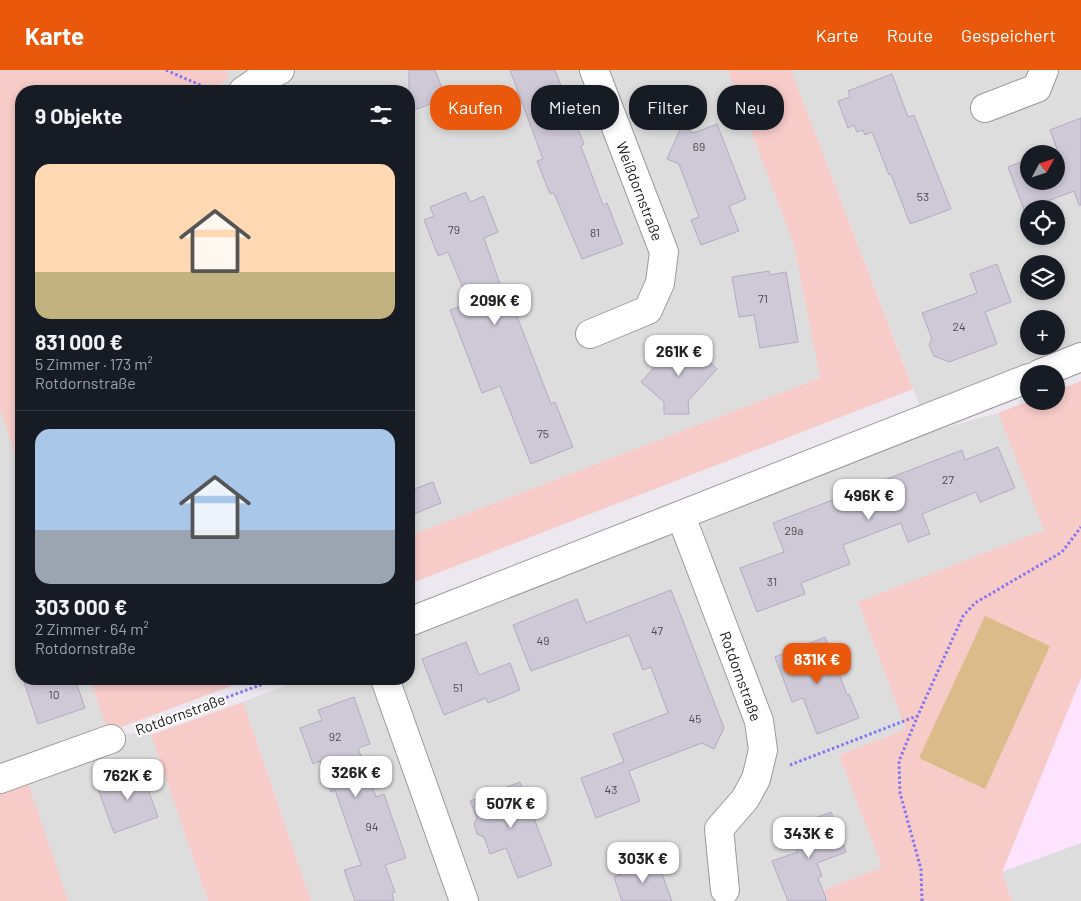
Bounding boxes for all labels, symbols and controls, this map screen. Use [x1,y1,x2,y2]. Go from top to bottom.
text: Karte [25,21,84,50]
text: Karte [816,24,859,46]
text: Route [887,24,933,46]
text: Gespeichert [961,24,1056,46]
chip: Kaufen [430,85,521,130]
chip: Mieten [531,85,619,130]
chip: Filter [629,85,707,130]
chip: Neu [717,85,784,130]
icon: filters [367,101,395,129]
text: 9 Objekte [35,103,123,128]
street label: Weißdornstraße [613,139,667,243]
house number: 69 [693,139,705,153]
north arrow [1020,145,1065,190]
map controls [1020,145,1065,410]
house number: 53 [917,189,929,203]
icon: home [170,196,260,286]
button: locate [1020,200,1065,245]
house number: 79 [448,222,460,236]
house number: 81 [590,225,600,239]
button: layers [1020,255,1065,300]
pin: 209K € [454,284,536,326]
text: 209K € [470,290,520,309]
house number: 71 [758,291,768,305]
button: + [1020,310,1065,355]
house number: 24 [952,319,966,333]
text: 831 000 € [35,329,123,354]
pin: 261K € [638,334,720,377]
text: 261K € [656,341,702,360]
text: 5 Zimmer · 173 m² [35,354,153,373]
button: − [1020,365,1065,410]
text: Rotdornstraße [35,373,136,392]
house number: 75 [537,426,549,440]
icon: home [170,462,260,552]
house number: 27 [942,472,954,486]
pin: 496K € [828,478,910,521]
text: 496K € [844,485,894,504]
house number: 29a [785,523,803,537]
house number: 31 [767,574,777,588]
text: 303 000 € [35,594,127,619]
text: 2 Zimmer · 64 m² [35,619,149,638]
house number: 47 [651,623,663,637]
street label: Rotdornstraße [716,629,766,723]
house number: 49 [537,633,549,647]
text: Rotdornstraße [35,638,136,657]
pin: 831K € [776,642,858,685]
text: 831K € [794,649,840,668]
house number: 51 [453,680,463,694]
house number: 10 [49,687,59,701]
street label: Rotdornstraße [133,689,227,739]
house number: 45 [689,711,701,725]
house number: 92 [329,729,341,743]
pin: 326K € [315,756,397,798]
pin: 762K € [87,758,169,801]
text: 326K € [331,762,381,781]
text: 762K € [104,765,152,784]
house number: 43 [605,782,617,796]
pin: 507K € [470,786,552,829]
text: 507K € [486,793,536,812]
pin: 343K € [768,816,850,859]
house number: 94 [366,819,378,833]
text: 343K € [784,823,834,842]
pin: 303K € [602,842,684,884]
text: 303K € [618,848,668,867]

